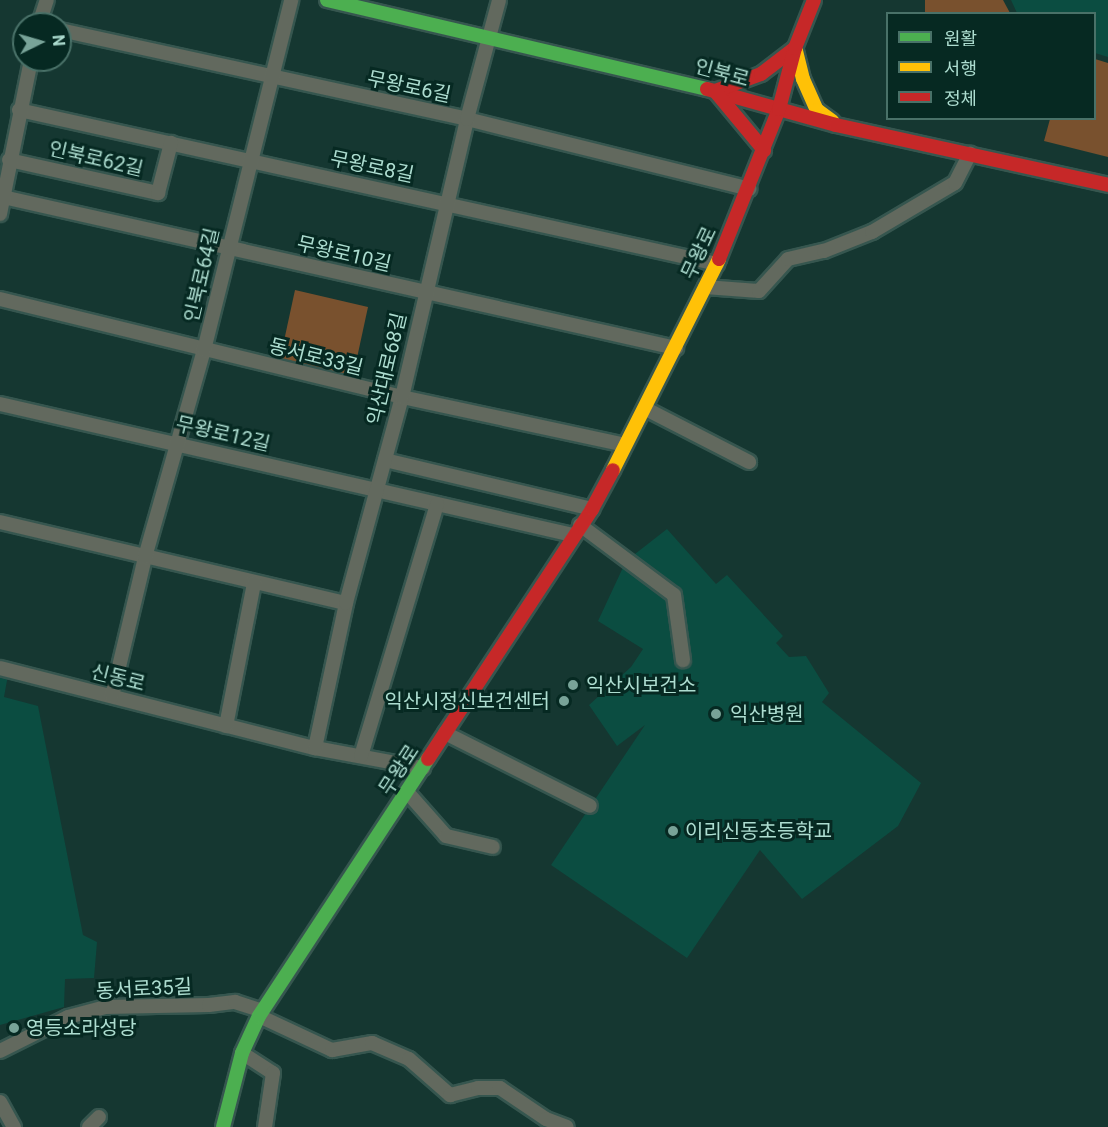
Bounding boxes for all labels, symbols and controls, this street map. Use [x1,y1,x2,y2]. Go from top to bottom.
north arrow [12,12,72,72]
legend [886,12,1096,120]
text: 원활 [944,28,977,49]
text: N [48,34,68,47]
street label: 인북로 [692,54,752,92]
text: 서행 [944,58,977,79]
street label: 무왕로6길 [365,66,453,108]
text: 정체 [944,88,977,109]
street label: 인북로62길 [46,137,146,181]
street label: 무왕로8길 [328,146,416,188]
street label: 무왕로 [676,223,722,283]
street label: 인북로64길 [180,225,224,325]
street label: 무왕로10길 [294,232,394,276]
street label: 익산대로68길 [362,311,412,427]
street label: 동서로33길 [266,334,366,380]
street label: 무왕로12길 [173,412,273,456]
street label: 신동로 [88,660,148,696]
place label: 익산시보건소 [586,673,696,697]
marker: 익산시보건소 [564,676,582,694]
place label: 익산시정신보건센터 [384,689,550,713]
marker: 익산시정신보건센터 [555,692,573,710]
place label: 익산병원 [730,702,804,726]
marker: 익산병원 [707,705,725,723]
street label: 무왕로 [374,740,424,800]
place label: 이리신동초등학교 [685,819,832,843]
marker: 이리신동초등학교 [666,824,680,838]
street label: 동서로35길 [95,975,193,1003]
place label: 영등소라성당 [26,1016,136,1040]
marker: 영등소라성당 [7,1021,21,1035]

